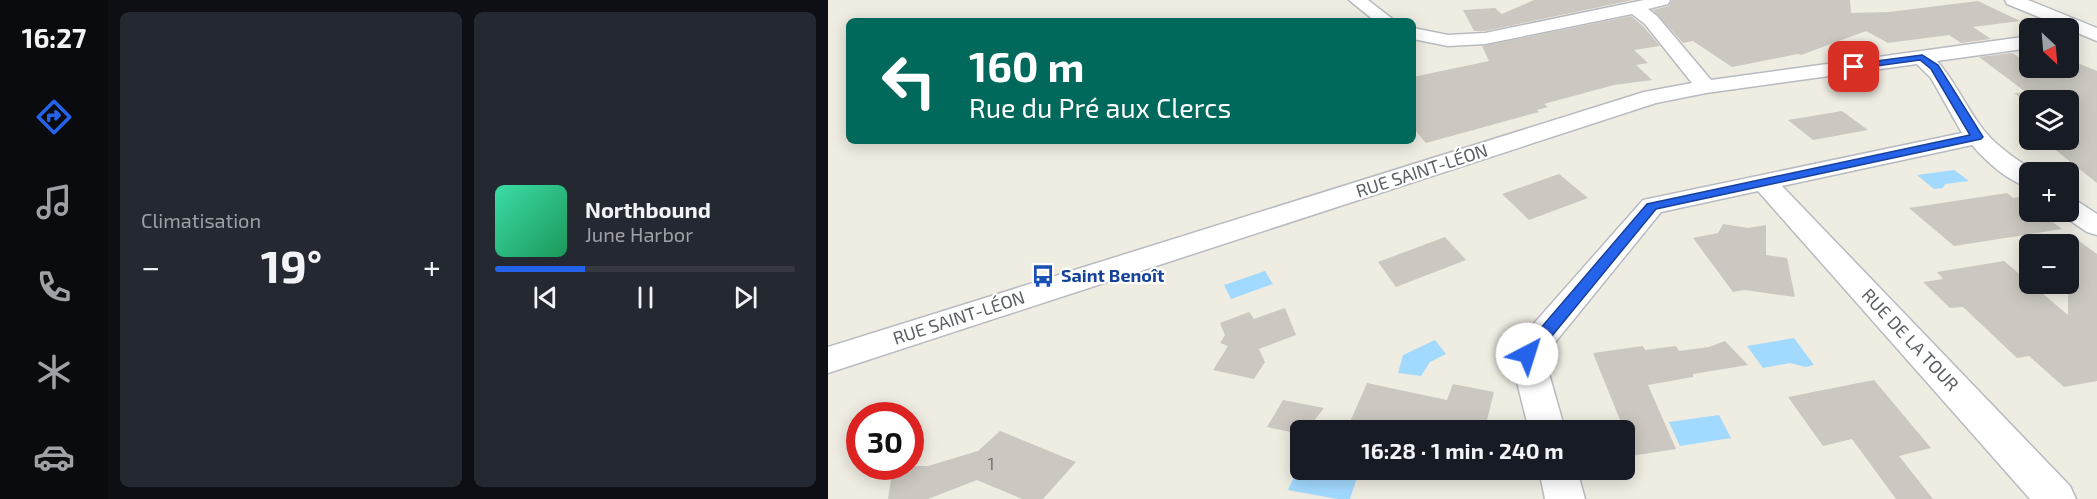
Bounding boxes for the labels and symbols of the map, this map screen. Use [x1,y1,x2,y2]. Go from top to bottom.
north arrow [2019,18,2079,78]
pin [1828,41,1879,92]
street label: RUE SAINT-LÉON [1353,138,1490,202]
bus stop icon: Saint Benoît [1030,263,1056,289]
place label: Saint Benoît [1061,264,1165,286]
street label: RUE DE LA TOUR [1858,283,1964,395]
street label: RUE SAINT-LÉON [890,285,1027,349]
position arrow [1495,322,1559,386]
speed limit sign: 30 [846,402,924,480]
house number: 1 [987,452,995,474]

